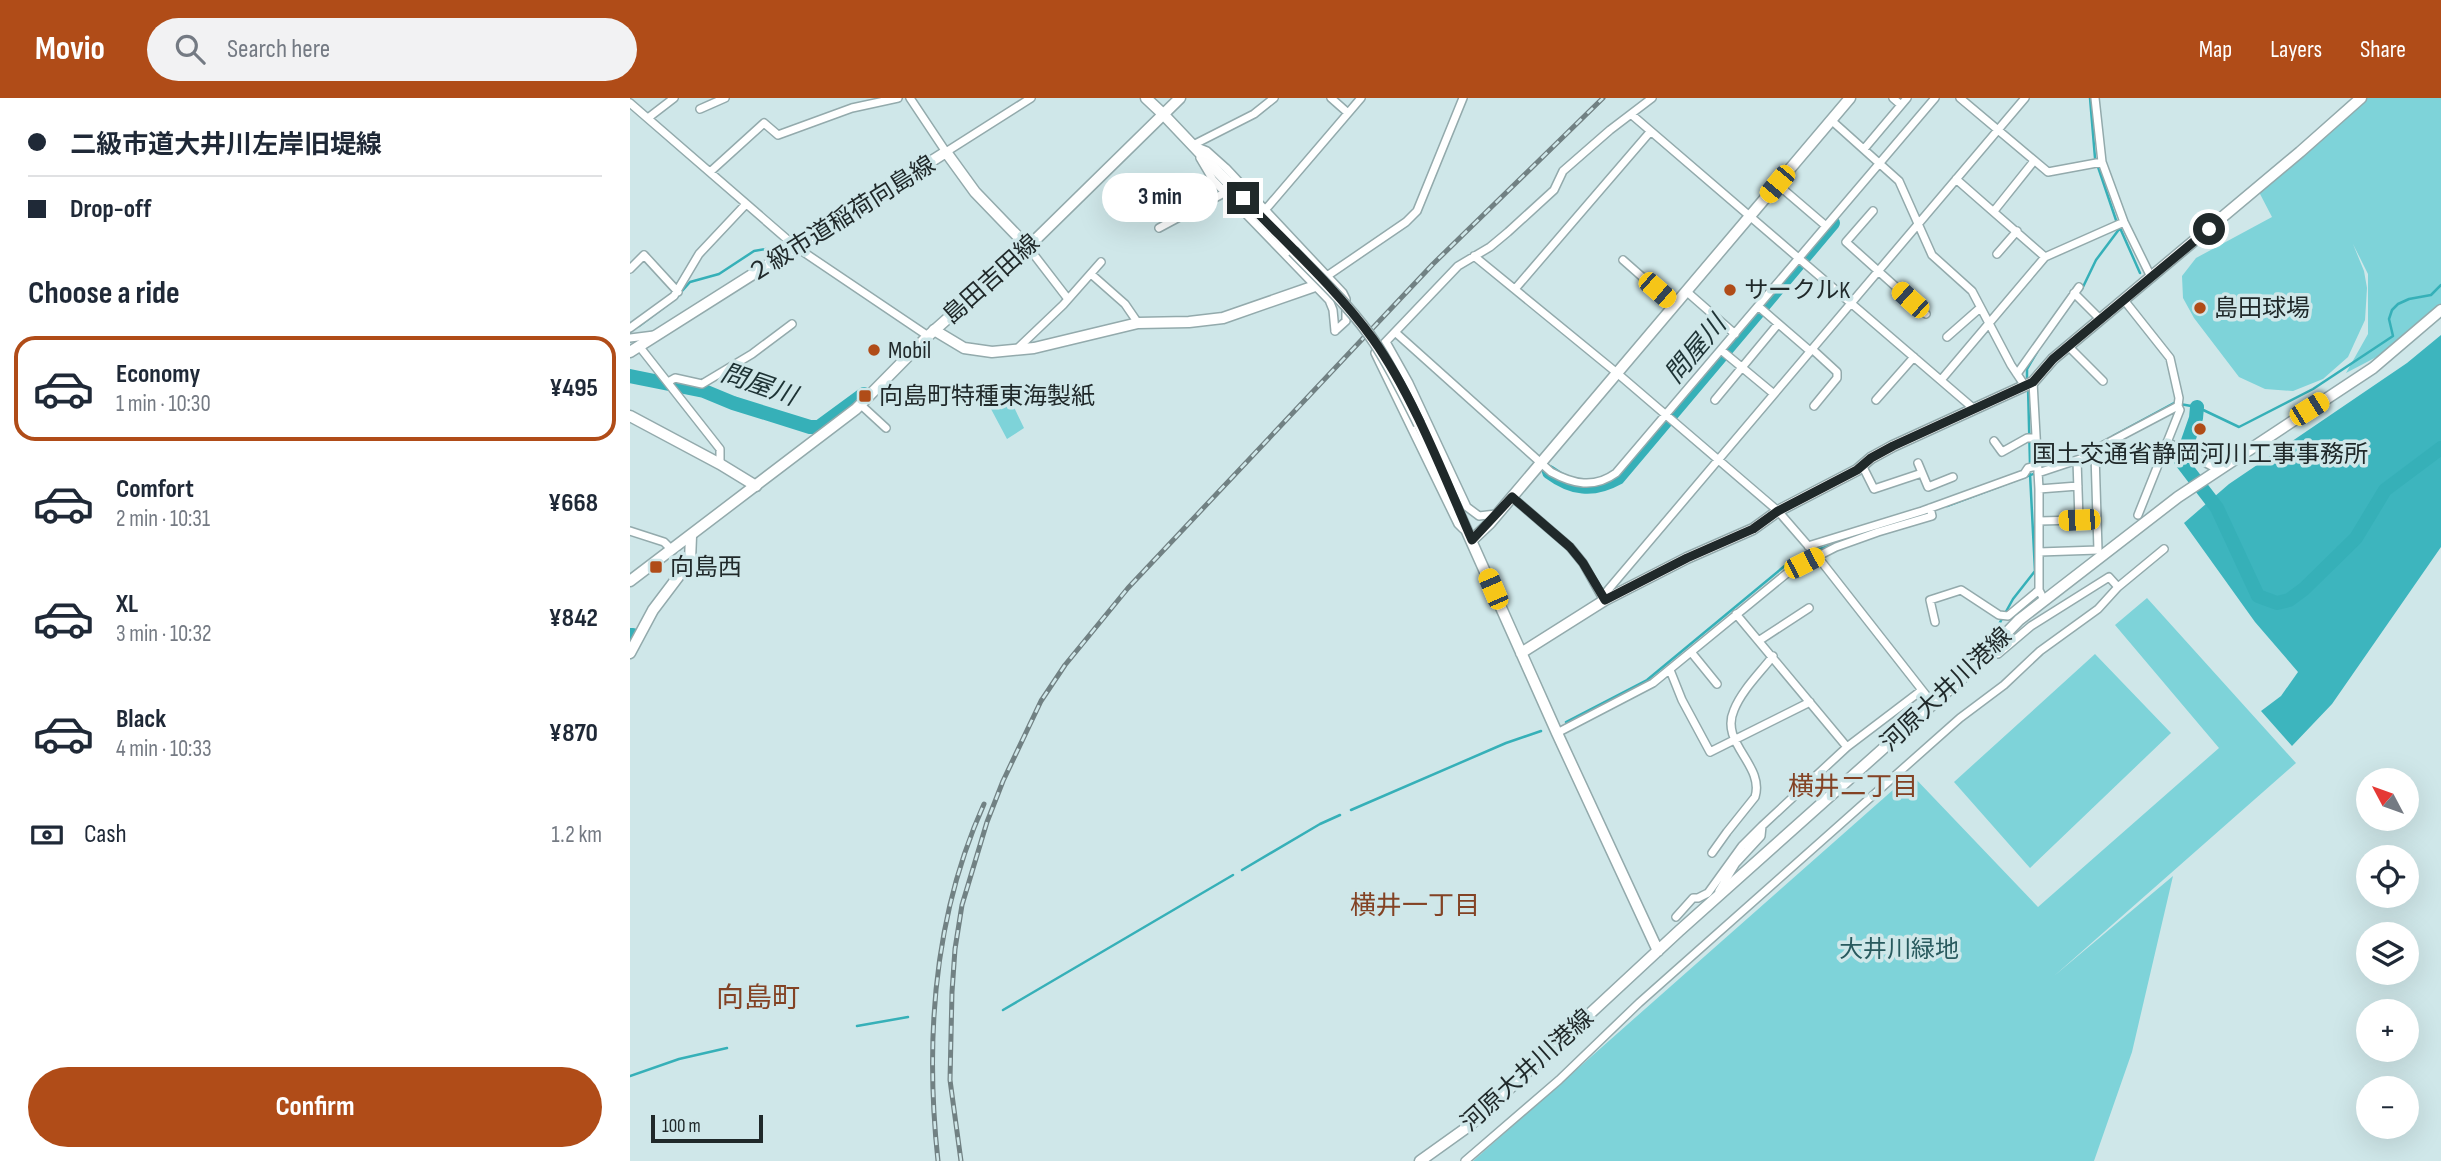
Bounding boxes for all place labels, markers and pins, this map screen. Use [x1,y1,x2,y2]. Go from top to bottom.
place label: サークルK [1744,276,1850,305]
marker: サークルK [1722,282,1738,298]
place label: 島田球場 [2214,294,2310,323]
marker: 島田球場 [2192,300,2208,316]
place label: Mobil [888,336,931,365]
marker: Mobil [866,342,882,358]
place label: 向島町特種東海製紙 [879,382,1095,411]
marker: 向島町特種東海製紙 [857,388,873,404]
marker: 国土交通省静岡河川工事事務所 [2192,421,2208,437]
place label: 国土交通省静岡河川工事事務所 [2032,440,2368,469]
place label: 向島西 [670,553,742,582]
marker: 向島西 [648,559,664,575]

